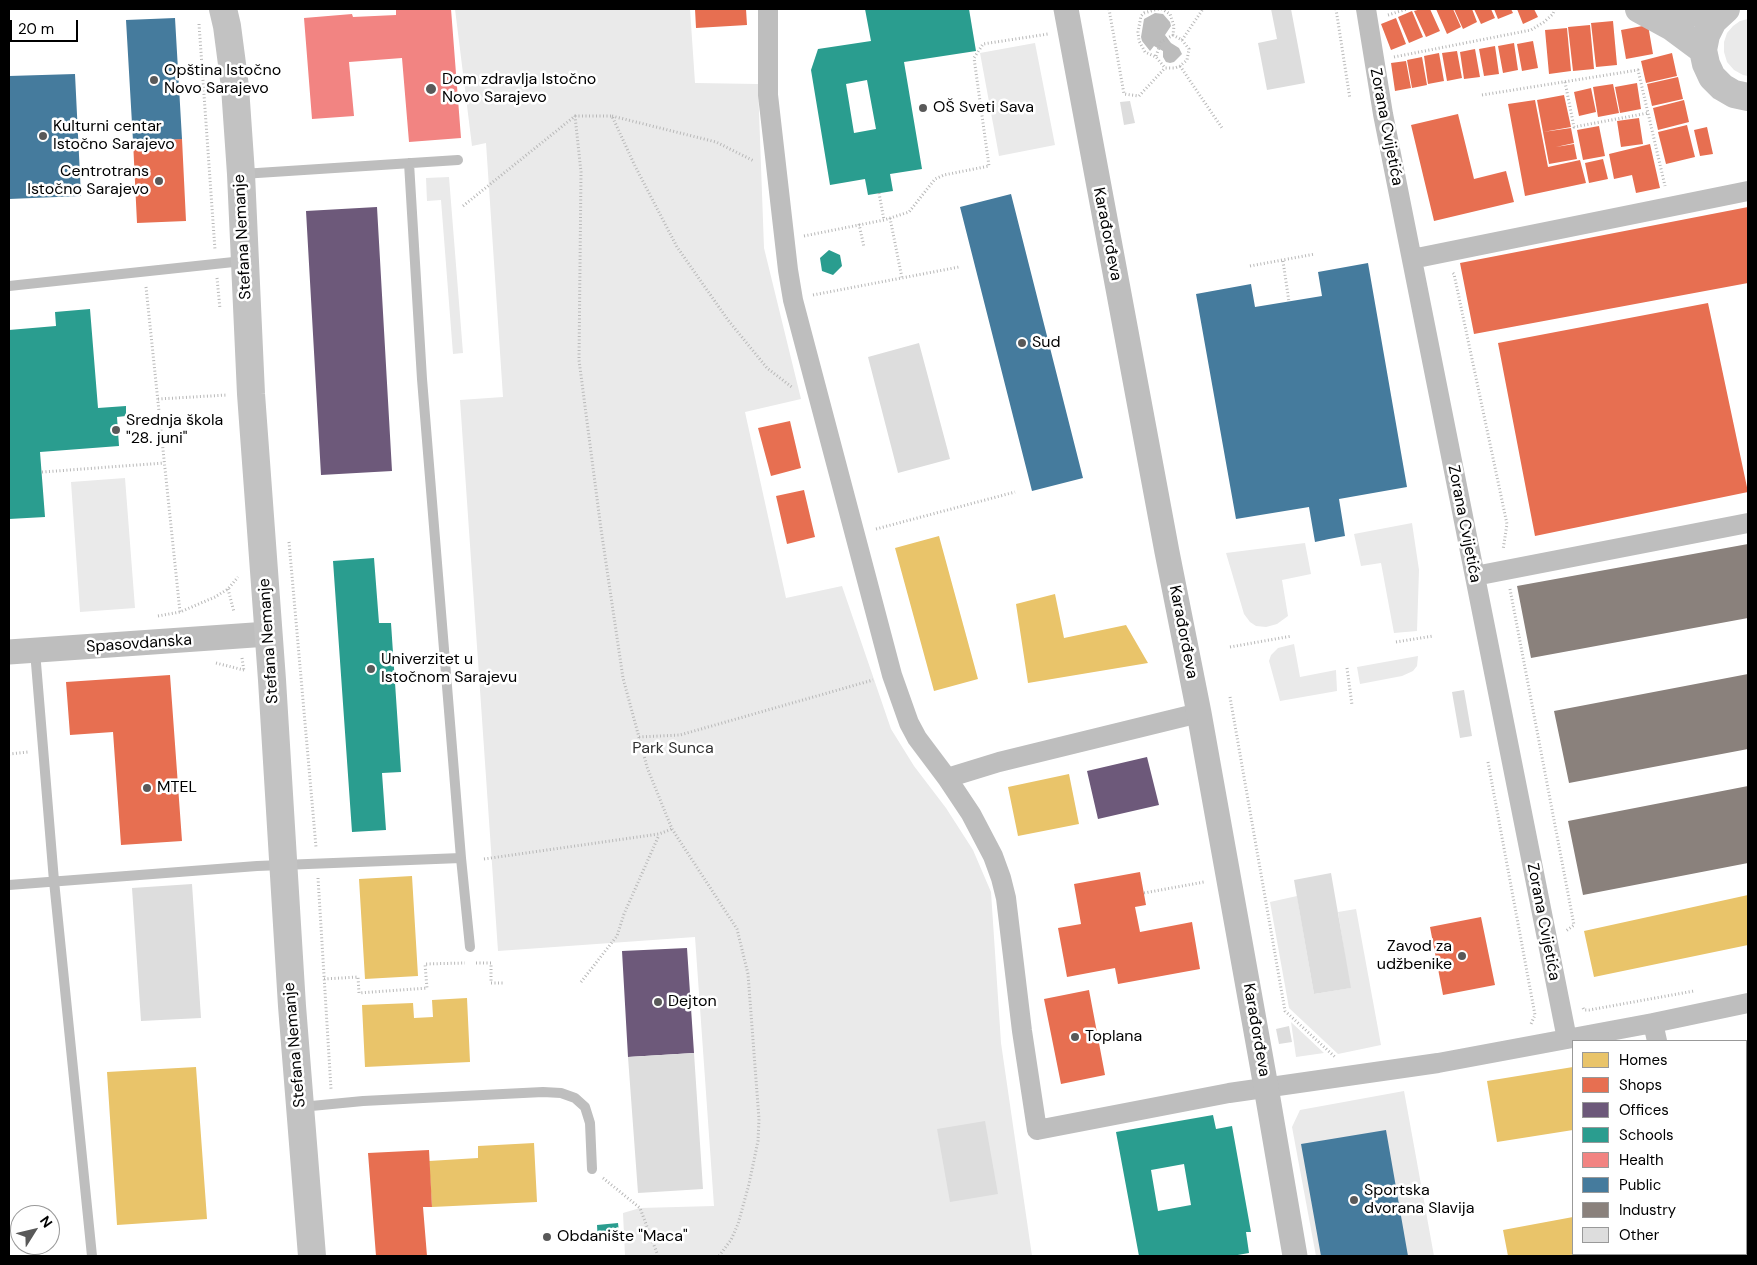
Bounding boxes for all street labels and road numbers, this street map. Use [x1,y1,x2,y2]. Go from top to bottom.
street label: Zorana Cvijetića [1365,67,1407,187]
street label: Stefana Nemanje [230,174,256,300]
street label: Karađorđeva [1089,186,1125,282]
street label: Zorana Cvijetića [1443,464,1485,584]
street label: Stefana Nemanje [255,578,283,704]
street label: Karađorđeva [1165,584,1201,680]
street label: Spasovdanska [86,631,192,657]
street label: Zorana Cvijetića [1522,862,1564,982]
street label: Stefana Nemanje [280,982,310,1108]
street label: Karađorđeva [1238,982,1274,1078]

